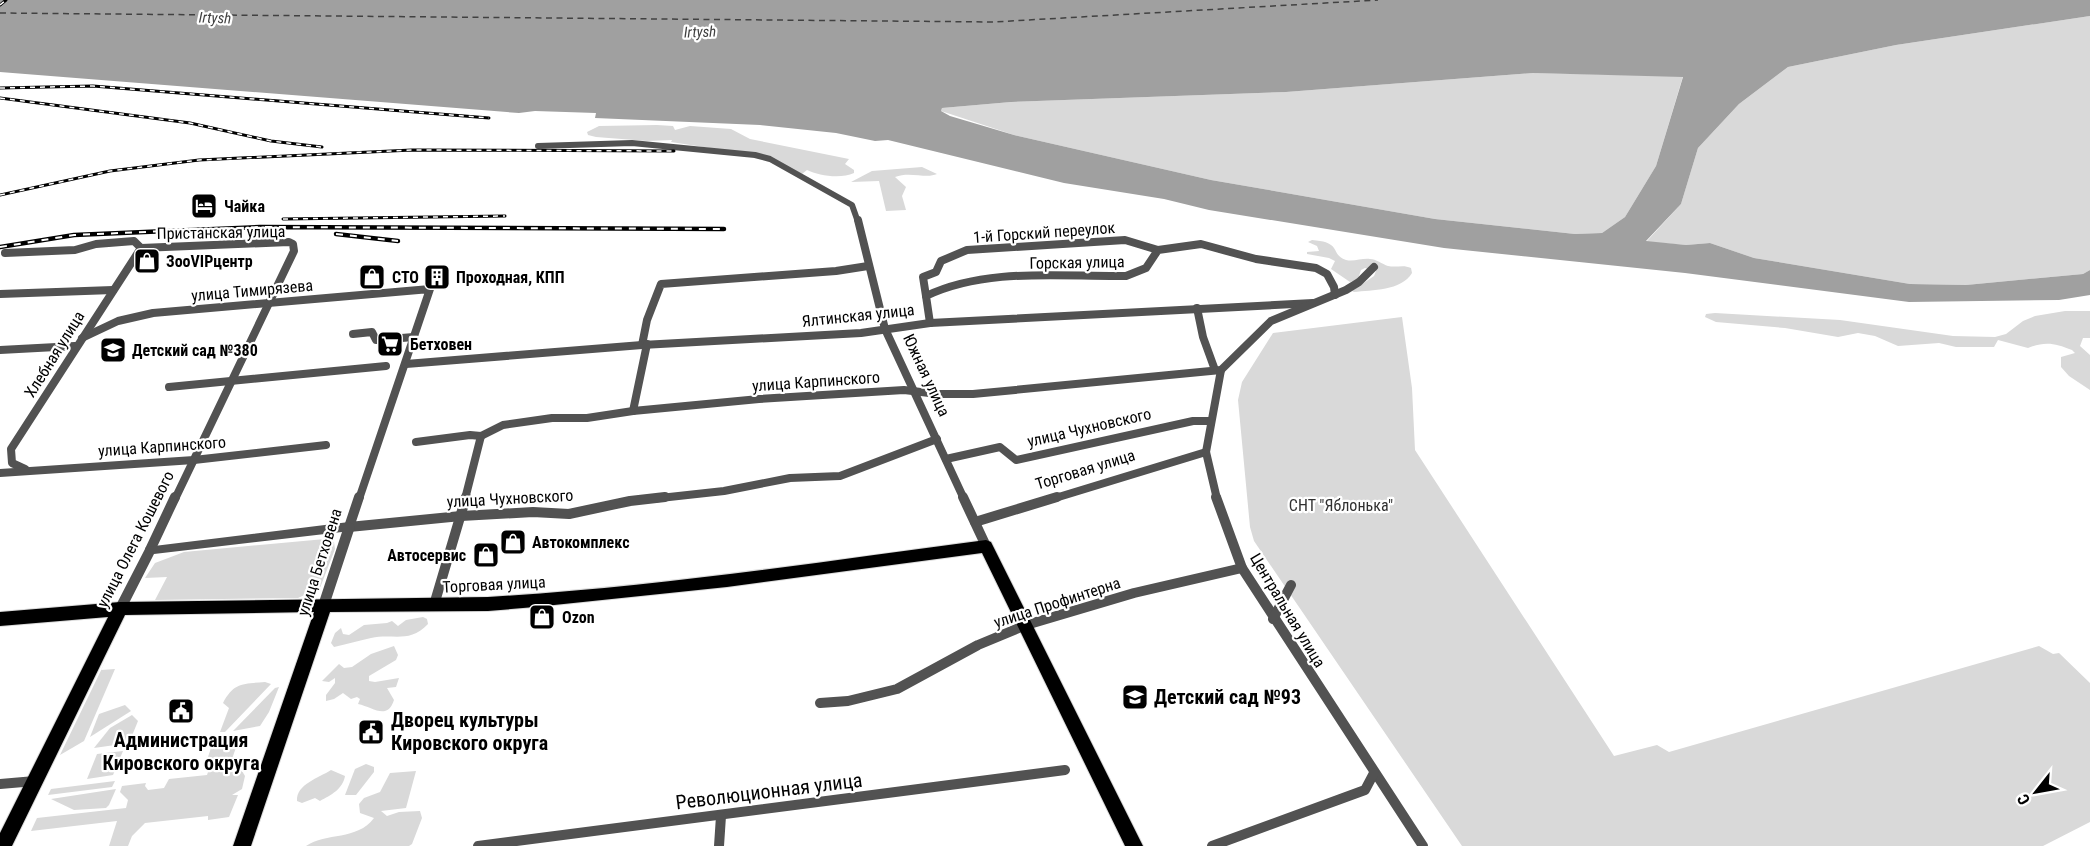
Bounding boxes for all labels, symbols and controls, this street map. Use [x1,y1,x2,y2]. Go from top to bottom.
water label: Irtysh [198,8,232,28]
water label: Irtysh [683,22,717,42]
hotel icon: Чайка [189,191,219,221]
place label: Чайка [224,197,265,216]
street label: 1-й Горский переулок [972,218,1116,247]
street label: Пристанская улица [157,222,286,243]
shop icon: ЗооVIPцентр [132,246,162,276]
place label: ЗооVIPцентр [166,252,253,271]
street label: Горская улица [1029,252,1125,273]
shop icon: СТО [357,262,387,292]
building icon: Проходная, КПП [422,262,452,292]
place label: СТО [392,268,419,287]
place label: Проходная, КПП [456,268,564,287]
street label: улица Тимирязева [190,276,314,305]
street label: Ялтинская улица [801,300,915,331]
street label: Хлебная улица [20,308,88,401]
supermarket icon: Бетховен [375,329,405,359]
street label: Южная улица [899,331,954,419]
school or university icon: Детский сад №380 [98,335,128,365]
place label: Бетховен [410,335,472,354]
place label: Детский сад №380 [132,341,258,360]
street label: улица Карпинского [751,368,881,395]
street label: улица Чухновского [1025,404,1153,451]
street label: улица Карпинского [97,433,227,460]
street label: Торговая улица [1033,445,1137,494]
street label: улица Олега Кошевого [93,468,178,611]
street label: улица Чухновского [446,486,574,511]
park label: СНТ "Яблонька" [1289,496,1393,515]
street label: улица Бетховена [293,506,346,618]
shop icon: Автокомплекс [498,527,528,557]
place label: Автокомплекс [532,533,630,552]
shop icon: Автосервис [471,540,501,570]
place label: Автосервис [387,546,466,565]
street label: Центральная улица [1246,550,1329,671]
street label: Торговая улица [442,572,546,597]
street label: улица Профинтерна [991,573,1123,632]
shop icon: Ozon [527,602,557,632]
place label: Ozon [562,608,595,627]
school or university icon: Детский сад №93 [1120,682,1150,712]
place label: Детский сад №93 [1154,685,1301,709]
public building icon: Администрация Кировского округа [166,696,196,726]
place label: Дворец культуры Кировского округа [391,708,548,755]
public building icon: Дворец культуры Кировского округа [356,717,386,747]
place label: Администрация Кировского округа [102,728,260,775]
north arrow [2006,762,2066,822]
street label: Революционная улица [674,768,864,814]
text: С [2013,791,2034,808]

